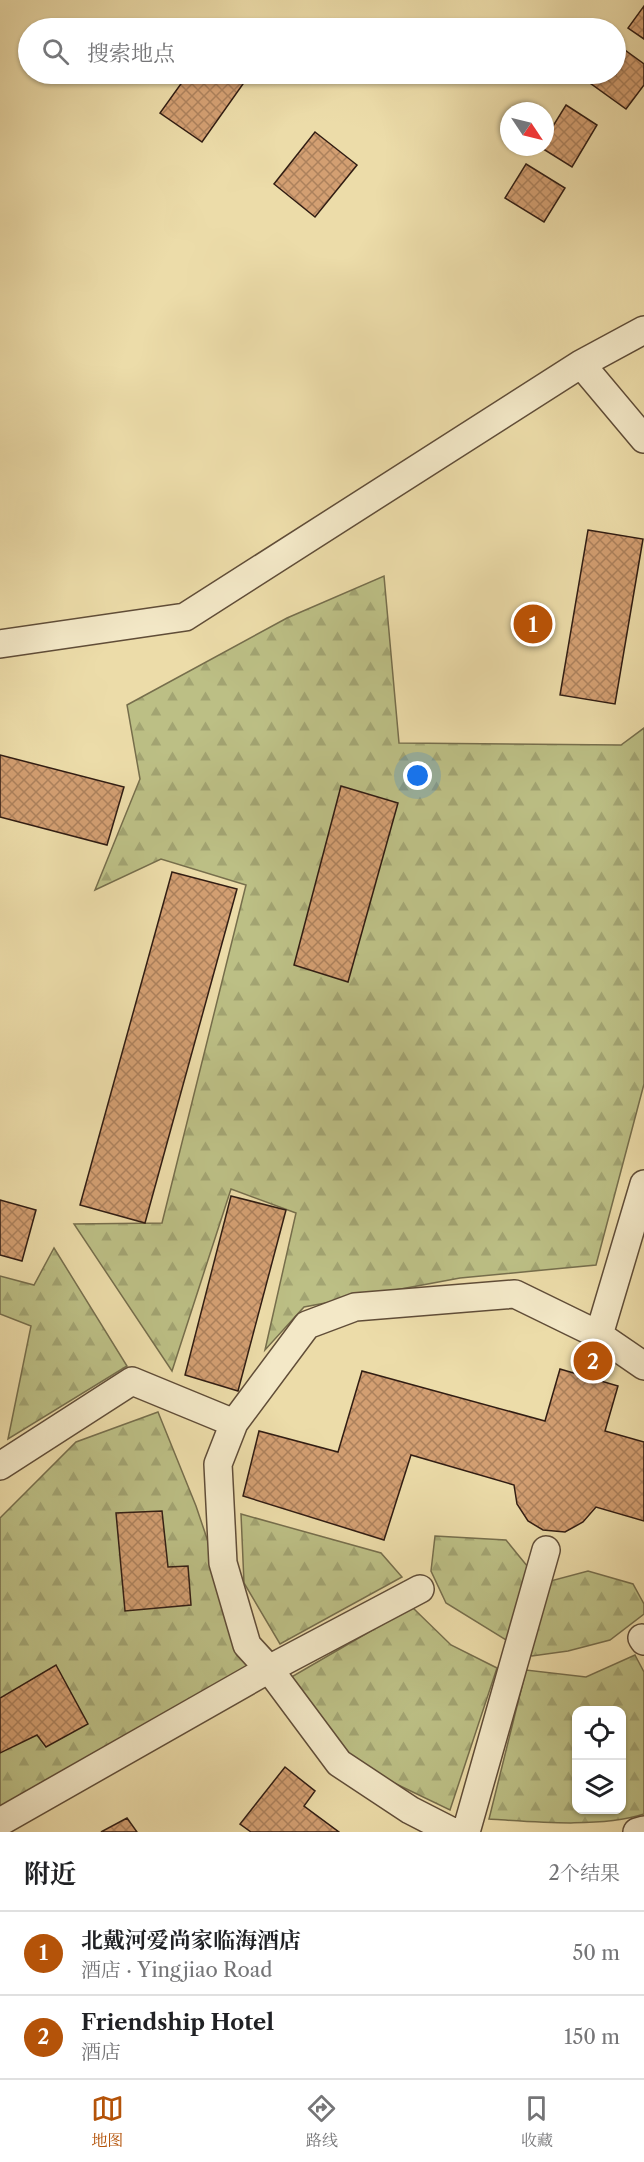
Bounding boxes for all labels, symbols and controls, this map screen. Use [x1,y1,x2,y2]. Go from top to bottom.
search box [18,18,626,84]
icon: search [39,35,72,68]
text: 搜索地点 [87,40,175,67]
north arrow [500,102,554,156]
pin: 1 [514,602,552,646]
your location [403,761,432,790]
pin: 2 [574,1338,612,1384]
map controls [572,1706,626,1814]
button: locate [572,1706,626,1760]
button: layers [572,1760,626,1814]
text: 附近 [24,1858,76,1890]
text: 2个结果 [549,1861,620,1885]
text: 北戴河爱尚家临海酒店 [81,1927,301,1954]
text: 1 [39,1941,48,1965]
text: 50 m [573,1941,620,1965]
text: 酒店 · Yingjiao Road [81,1958,272,1982]
text: Friendship Hotel [81,2009,274,2036]
text: 2 [38,2025,49,2049]
text: 150 m [564,2025,620,2049]
text: 酒店 [81,2040,121,2064]
tab: 地图 [91,2092,124,2151]
tab: 路线 [305,2092,338,2151]
tab: 收藏 [520,2092,553,2151]

